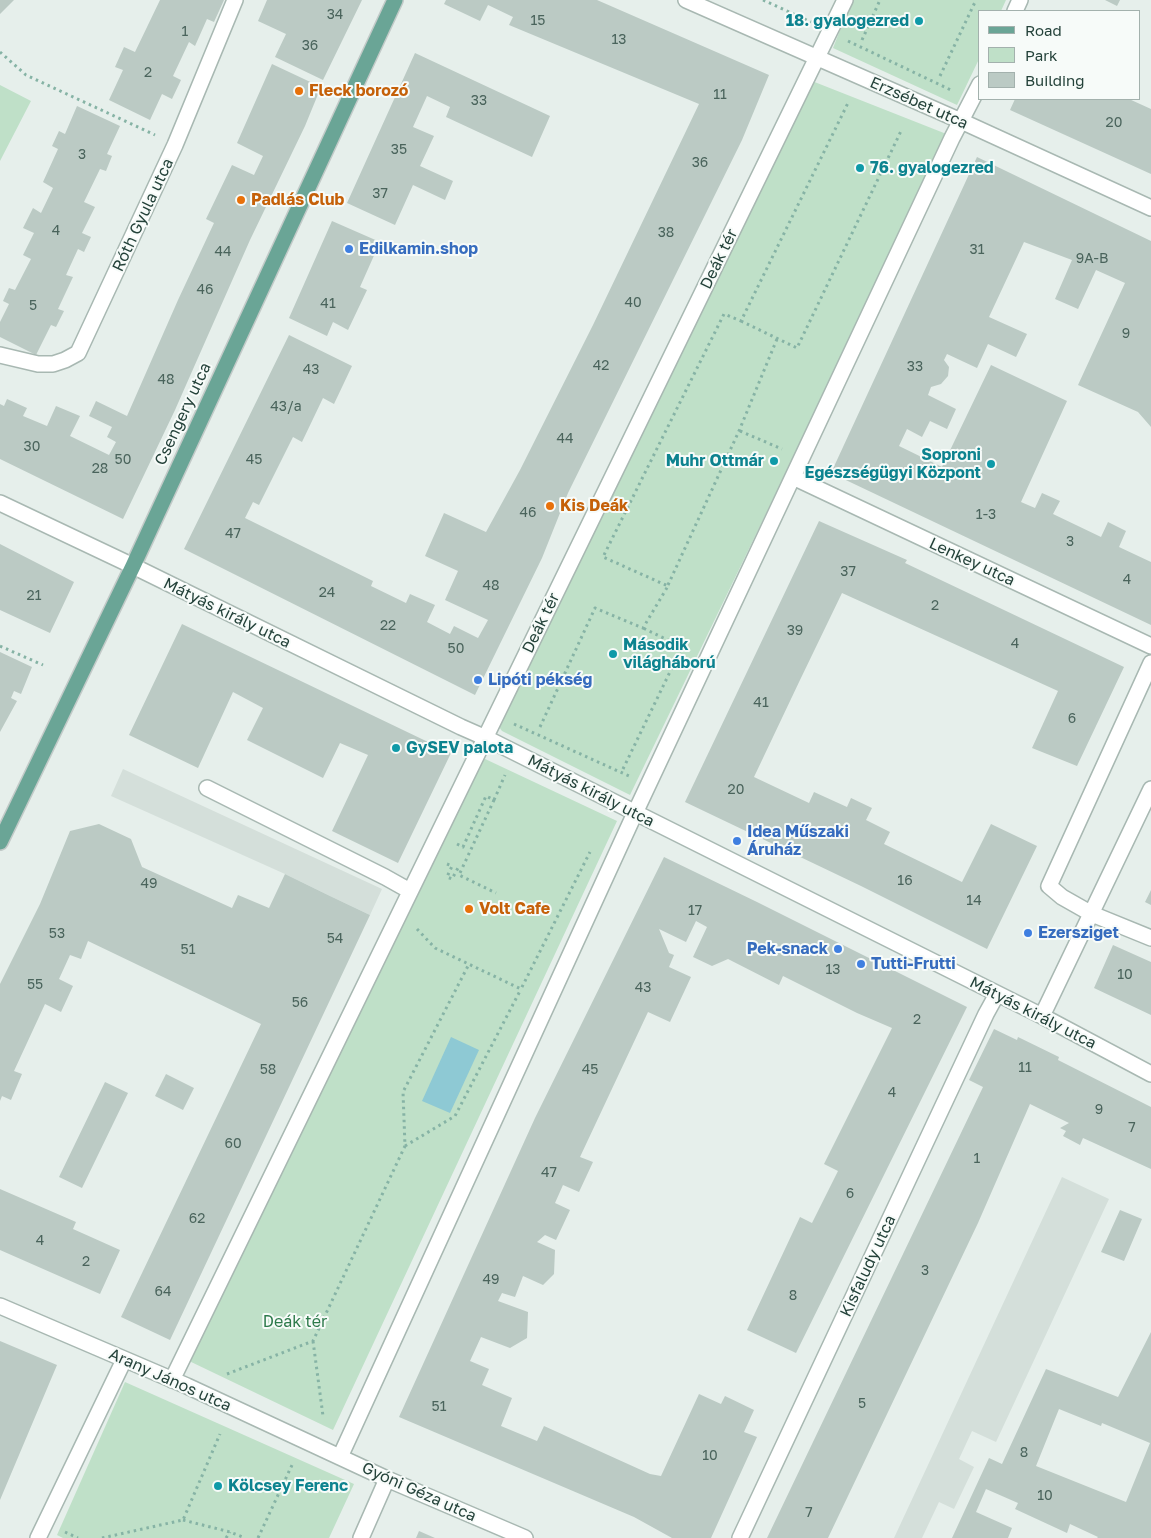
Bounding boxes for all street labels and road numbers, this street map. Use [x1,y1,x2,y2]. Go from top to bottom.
street label: Erzsébet utca [867,73,971,133]
street label: Róth Gyula utca [108,155,178,275]
street label: Deák tér [696,226,742,292]
street label: Csengery utca [151,360,215,468]
street label: Lenkey utca [926,534,1018,590]
street label: Mátyás király utca [160,574,294,652]
street label: Deák tér [518,590,564,656]
street label: Mátyás király utca [525,751,657,831]
street label: Mátyás király utca [967,973,1099,1053]
street label: Kisfaludy utca [836,1212,900,1320]
street label: Arany János utca [106,1344,234,1416]
street label: Gyóni Géza utca [359,1458,479,1526]

